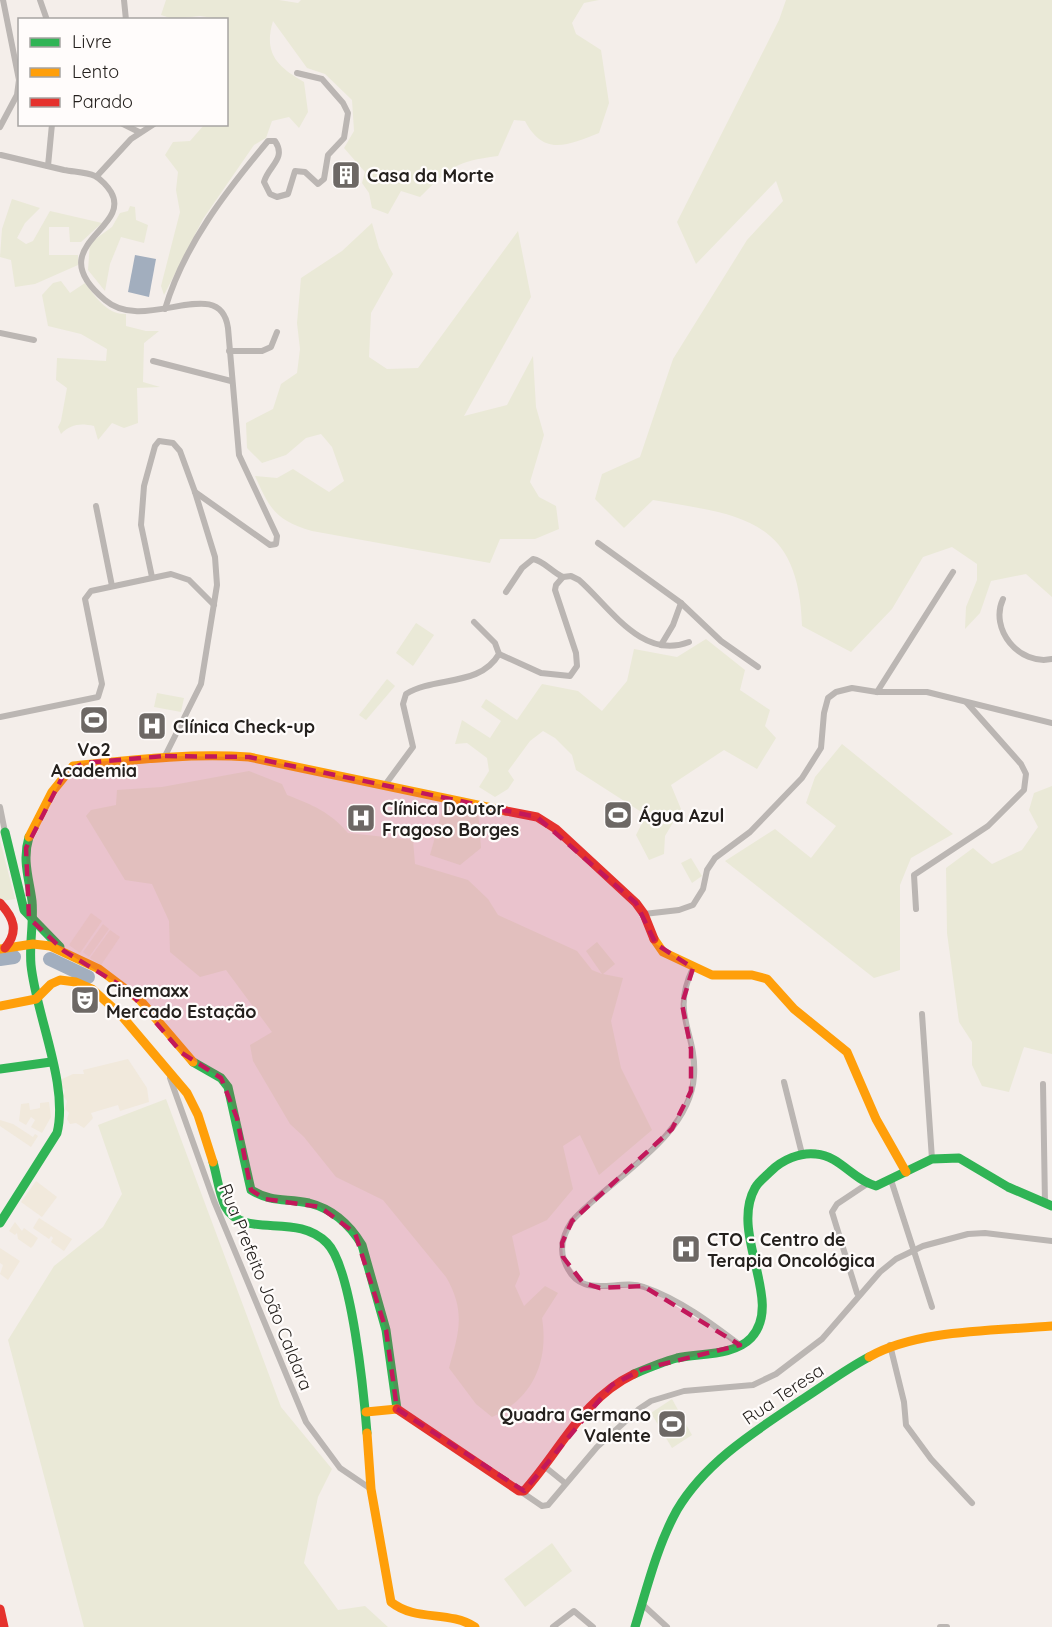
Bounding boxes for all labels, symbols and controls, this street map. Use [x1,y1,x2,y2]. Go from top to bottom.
legend [18,18,228,126]
text: Livre [72,30,112,53]
text: Lento [72,60,119,83]
text: Parado [72,90,133,113]
building icon: Casa da Morte [330,159,362,191]
place label: Casa da Morte [367,164,494,187]
sports icon: Vo2 Academia [78,704,110,736]
hospital icon: Clínica Check-up [136,710,168,742]
place label: Clínica Check-up [173,715,315,738]
place label: Vo2 Academia [51,738,137,782]
place label: Clínica Doutor Fragoso Borges [382,797,519,841]
sports icon: Água Azul [602,799,634,831]
hospital icon: Clínica Doutor Fragoso Borges [345,802,377,834]
place label: Água Azul [639,804,724,827]
place label: Cinemaxx Mercado Estação [106,979,257,1023]
theatre icon: Cinemaxx Mercado Estação [69,984,101,1016]
street label: Rua Prefeito João Caldara [214,1180,318,1394]
place label: CTO - Centro de Terapia Oncológica [707,1228,875,1272]
hospital icon: CTO - Centro de Terapia Oncológica [670,1233,702,1265]
street label: Rua Teresa [738,1358,828,1430]
place label: Quadra Germano Valente [499,1403,651,1447]
sports icon: Quadra Germano Valente [656,1408,688,1440]

